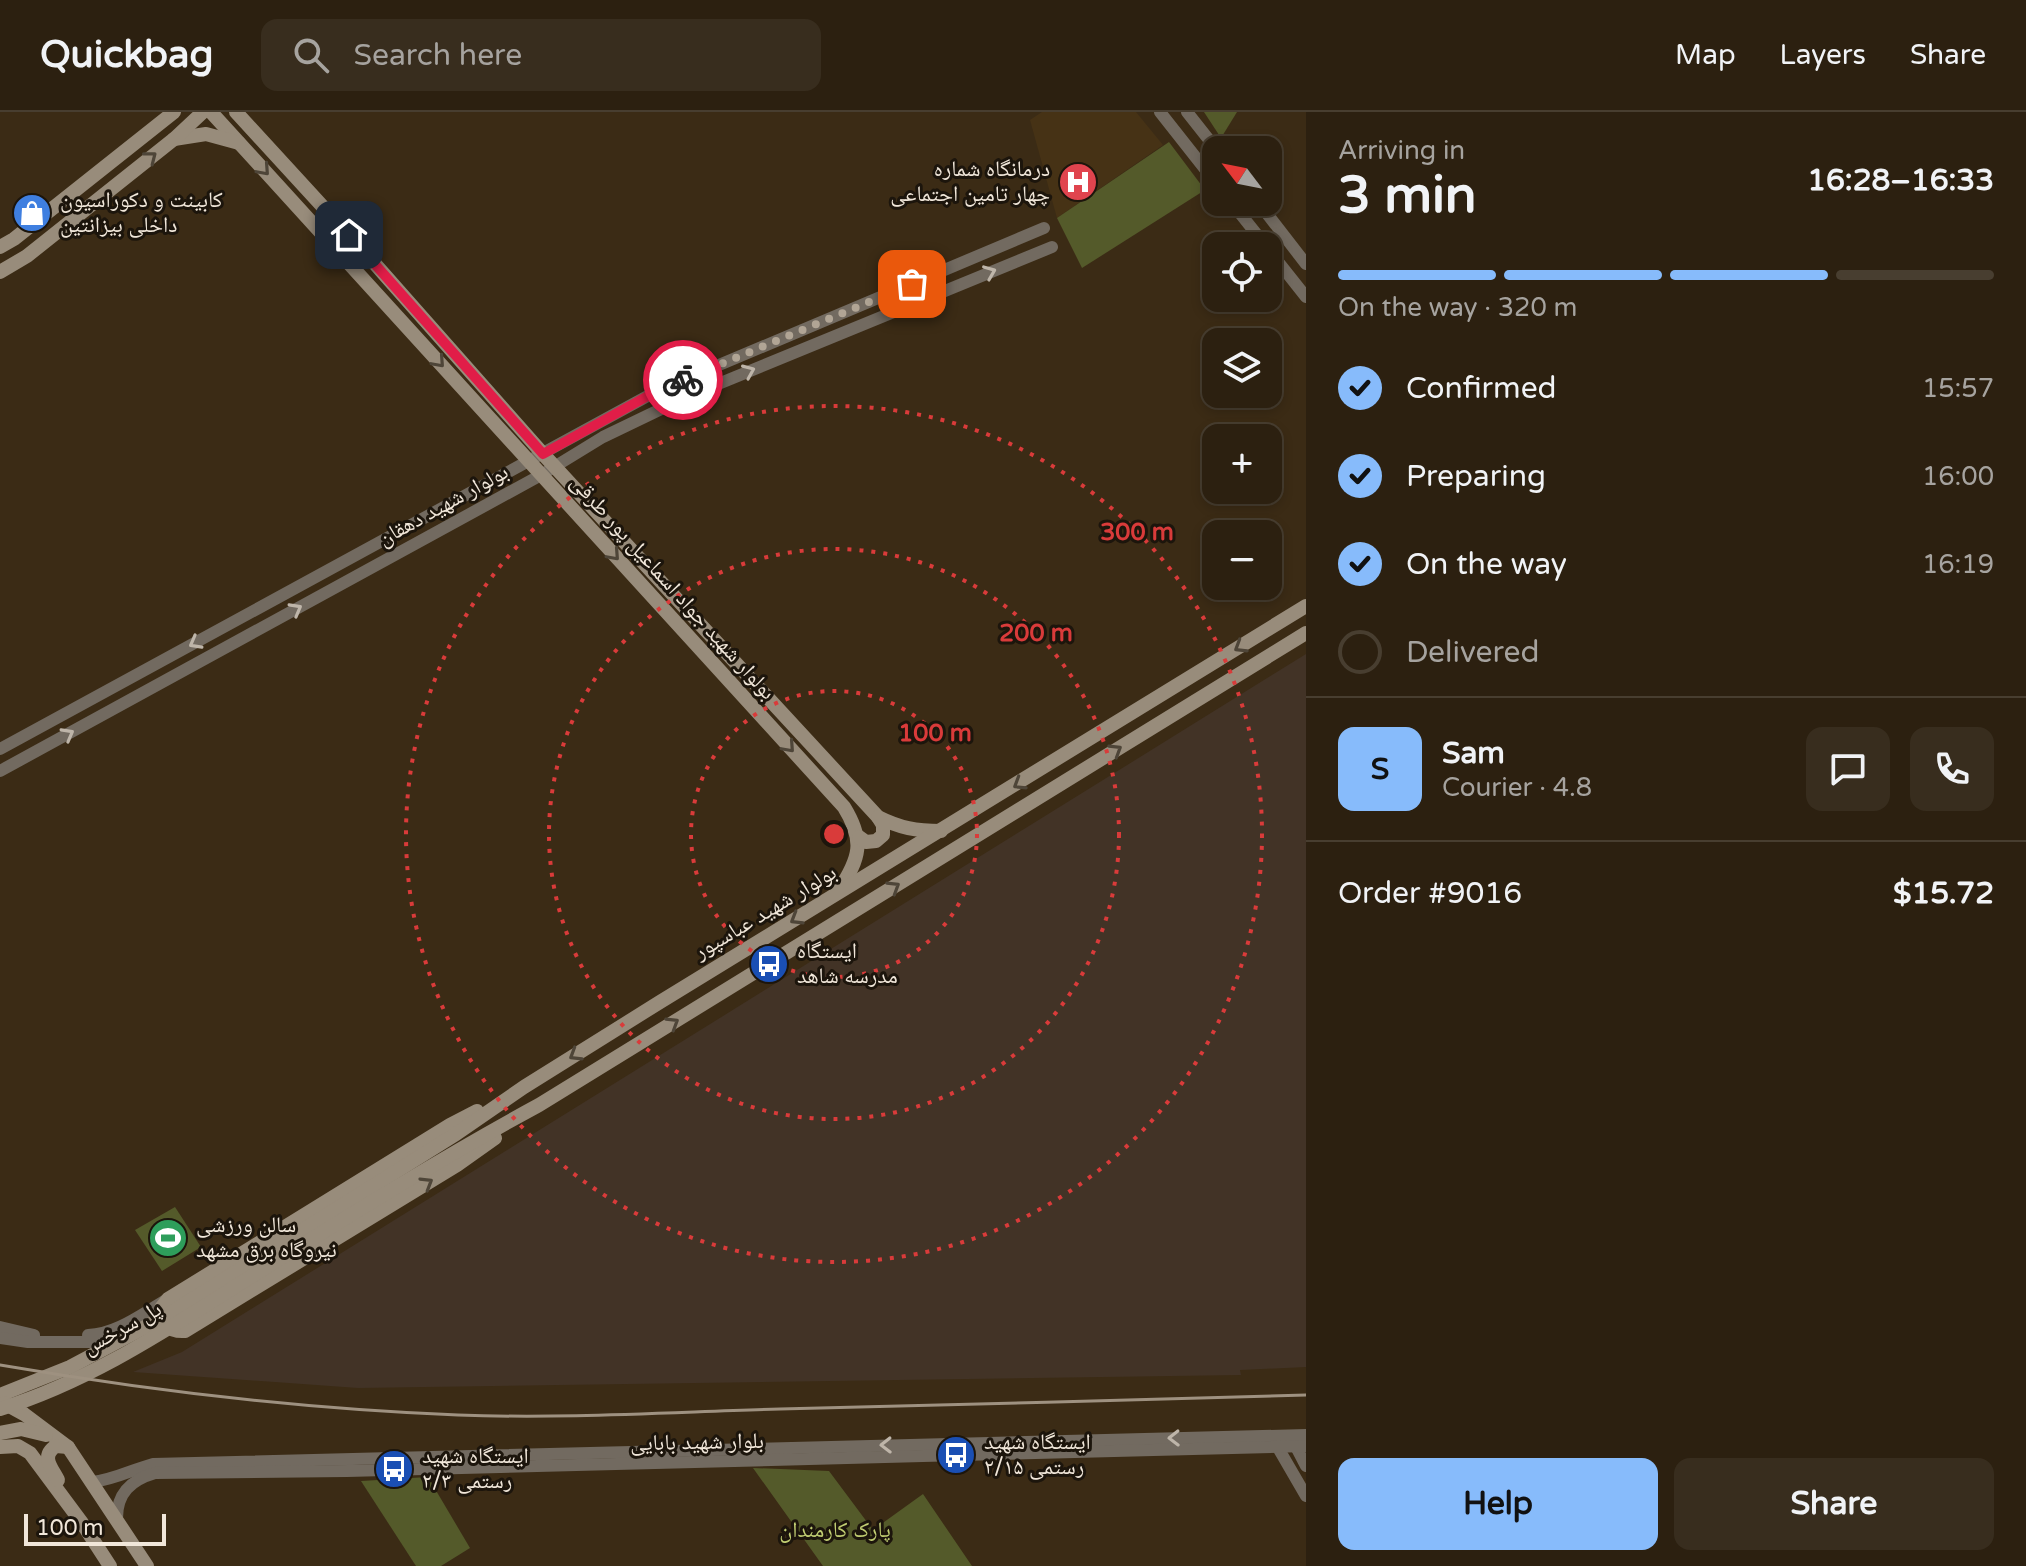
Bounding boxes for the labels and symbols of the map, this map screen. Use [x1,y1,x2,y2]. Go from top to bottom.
north arrow [1202,136,1282,216]
one-way arrow [142,152,157,166]
place label: درمانگاه شماره چهار تامین اجتماعی [890,156,1050,207]
one-way arrow [254,160,268,175]
hospital icon: درمانگاه شماره چهار تامین اجتماعی [1057,161,1099,203]
place label: کابینت و دکوراسیون داخلی بیزانتین [60,187,223,238]
shop icon: کابینت و دکوراسیون داخلی بیزانتین [11,192,53,234]
pin [315,201,383,269]
pin [878,250,946,318]
one-way arrow [982,265,996,282]
courier [643,340,723,420]
one-way arrow [429,353,444,367]
one-way arrow [741,364,755,380]
street label: بولوار شهید دهقان [373,458,513,552]
street label: بولوار شهید جواد اسماعیل پور طرقی [565,469,781,705]
text: 300 m [1100,518,1174,547]
one-way arrow [604,545,618,560]
one-way arrow [288,603,303,618]
text: 200 m [999,619,1073,648]
one-way arrow [190,633,204,649]
one-way arrow [1234,638,1249,653]
text: 100 m [898,719,972,748]
one-way arrow [60,728,74,744]
one-way arrow [779,737,794,752]
one-way arrow [1107,744,1122,760]
one-way arrow [1013,775,1027,790]
centre of rings [820,820,848,848]
street label: بولوار شهید عباسپور [688,859,841,966]
one-way arrow [885,881,900,896]
one-way arrow [790,909,805,925]
place label: ایستگاه مدرسه شاهد [797,938,898,989]
bus stop icon: ایستگاه مدرسه شاهد [748,943,790,985]
one-way arrow [664,1017,679,1033]
one-way arrow [569,1046,584,1061]
one-way arrow [418,1177,433,1193]
place label: سالن ورزشی نیروگاه برق مشهد [196,1212,337,1263]
sports icon: سالن ورزشی نیروگاه برق مشهد [147,1217,189,1259]
street label: پل سرخس [78,1296,166,1360]
street label: بلوار شهید بابایی [630,1428,764,1456]
place label: ایستگاه شهید رستمی ۲/۱۵ [984,1429,1091,1480]
one-way arrow [1167,1429,1180,1447]
bus stop icon: ایستگاه شهید رستمی ۲/۱۵ [935,1434,977,1476]
one-way arrow [879,1437,892,1454]
place label: ایستگاه شهید رستمی ۲/۳ [422,1443,529,1494]
bus stop icon: ایستگاه شهید رستمی ۲/۳ [373,1448,415,1490]
scale bar [24,1510,166,1546]
park label: پارک کارمندان [779,1517,891,1543]

